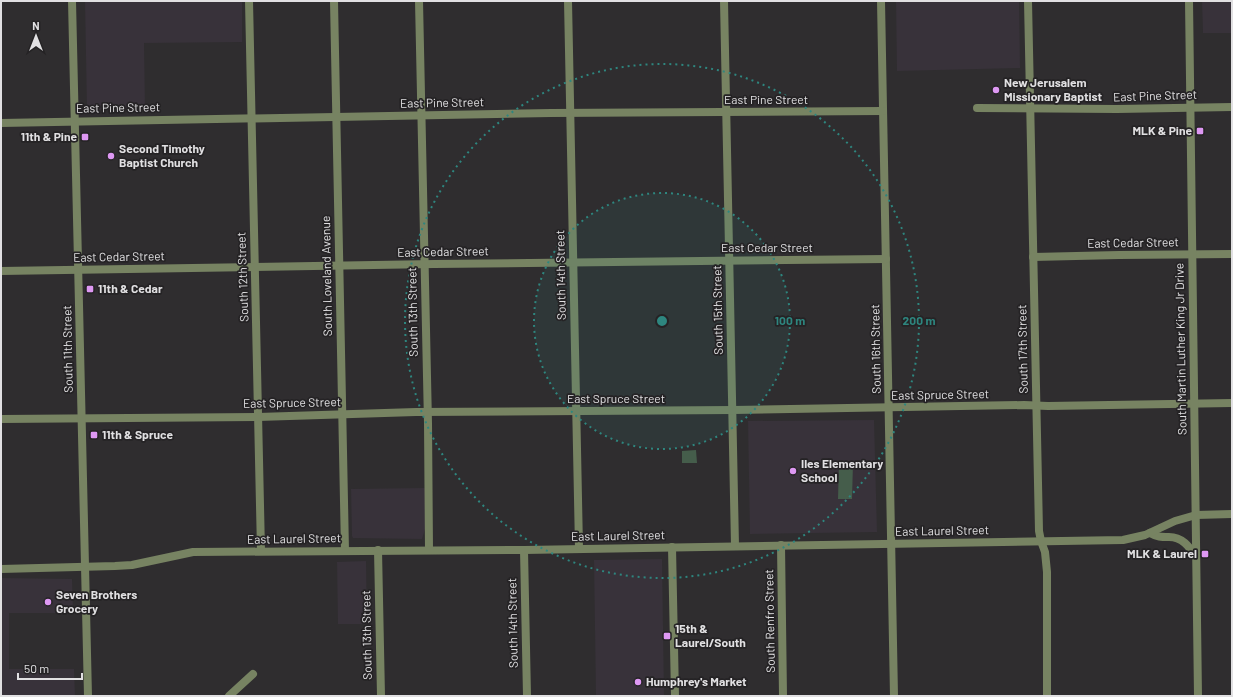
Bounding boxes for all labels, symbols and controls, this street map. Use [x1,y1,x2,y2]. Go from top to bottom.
north arrow [16,16,56,56]
text: N [32,19,40,32]
place label: New Jerusalem Missionary Baptist [1004,75,1103,103]
marker: New Jerusalem Missionary Baptist [991,85,1001,95]
street label: East Pine Street [1113,87,1197,103]
street label: East Pine Street [724,92,808,106]
street label: East Pine Street [400,94,484,110]
street label: East Pine Street [76,99,160,115]
place label: MLK & Pine [1132,123,1192,137]
marker: MLK & Pine [1195,126,1205,136]
place label: 11th & Pine [21,129,77,143]
marker: 11th & Pine [80,132,90,142]
place label: Second Timothy Baptist Church [119,141,205,169]
marker: Second Timothy Baptist Church [106,151,116,161]
street label: South Loveland Avenue [318,216,334,336]
street label: South 14th Street [552,230,568,320]
street label: South 12th Street [233,232,251,322]
street label: East Cedar Street [1087,234,1179,250]
street label: East Cedar Street [721,240,813,254]
street label: East Cedar Street [397,243,489,259]
street label: East Cedar Street [73,248,165,264]
street label: South Martin Luther King Jr Drive [1171,263,1189,435]
street label: South 15th Street [709,265,725,355]
street label: South 13th Street [404,267,420,357]
place label: 11th & Cedar [98,281,163,295]
marker: 11th & Cedar [85,284,95,294]
street label: South 16th Street [867,304,883,394]
street label: South 17th Street [1014,304,1030,394]
street label: South 11th Street [59,305,75,393]
text: 100 m [775,313,805,327]
text: 200 m [903,313,935,327]
centre of rings [655,314,669,328]
street label: East Spruce Street [891,386,989,402]
street label: East Spruce Street [567,391,665,405]
street label: East Spruce Street [243,394,341,410]
place label: 11th & Spruce [102,427,173,441]
marker: 11th & Spruce [89,430,99,440]
place label: Iles Elementary School [801,456,883,484]
marker: Iles Elementary School [788,466,798,476]
street label: East Laurel Street [895,522,989,538]
street label: East Laurel Street [571,527,665,543]
street label: East Laurel Street [247,530,341,546]
place label: MLK & Laurel [1127,546,1197,560]
marker: MLK & Laurel [1200,549,1210,559]
street label: South Renfro Street [761,569,777,673]
street label: South 14th Street [504,578,520,668]
place label: Seven Brothers Grocery [56,587,137,615]
street label: South 13th Street [358,590,374,680]
marker: Seven Brothers Grocery [43,597,53,607]
place label: 15th & Laurel/South [675,621,746,649]
marker: 15th & Laurel/South [662,631,672,641]
scale bar [18,655,82,681]
text: 50 m [24,661,49,675]
place label: Humphrey's Market [646,674,747,688]
marker: Humphrey's Market [633,677,643,687]

